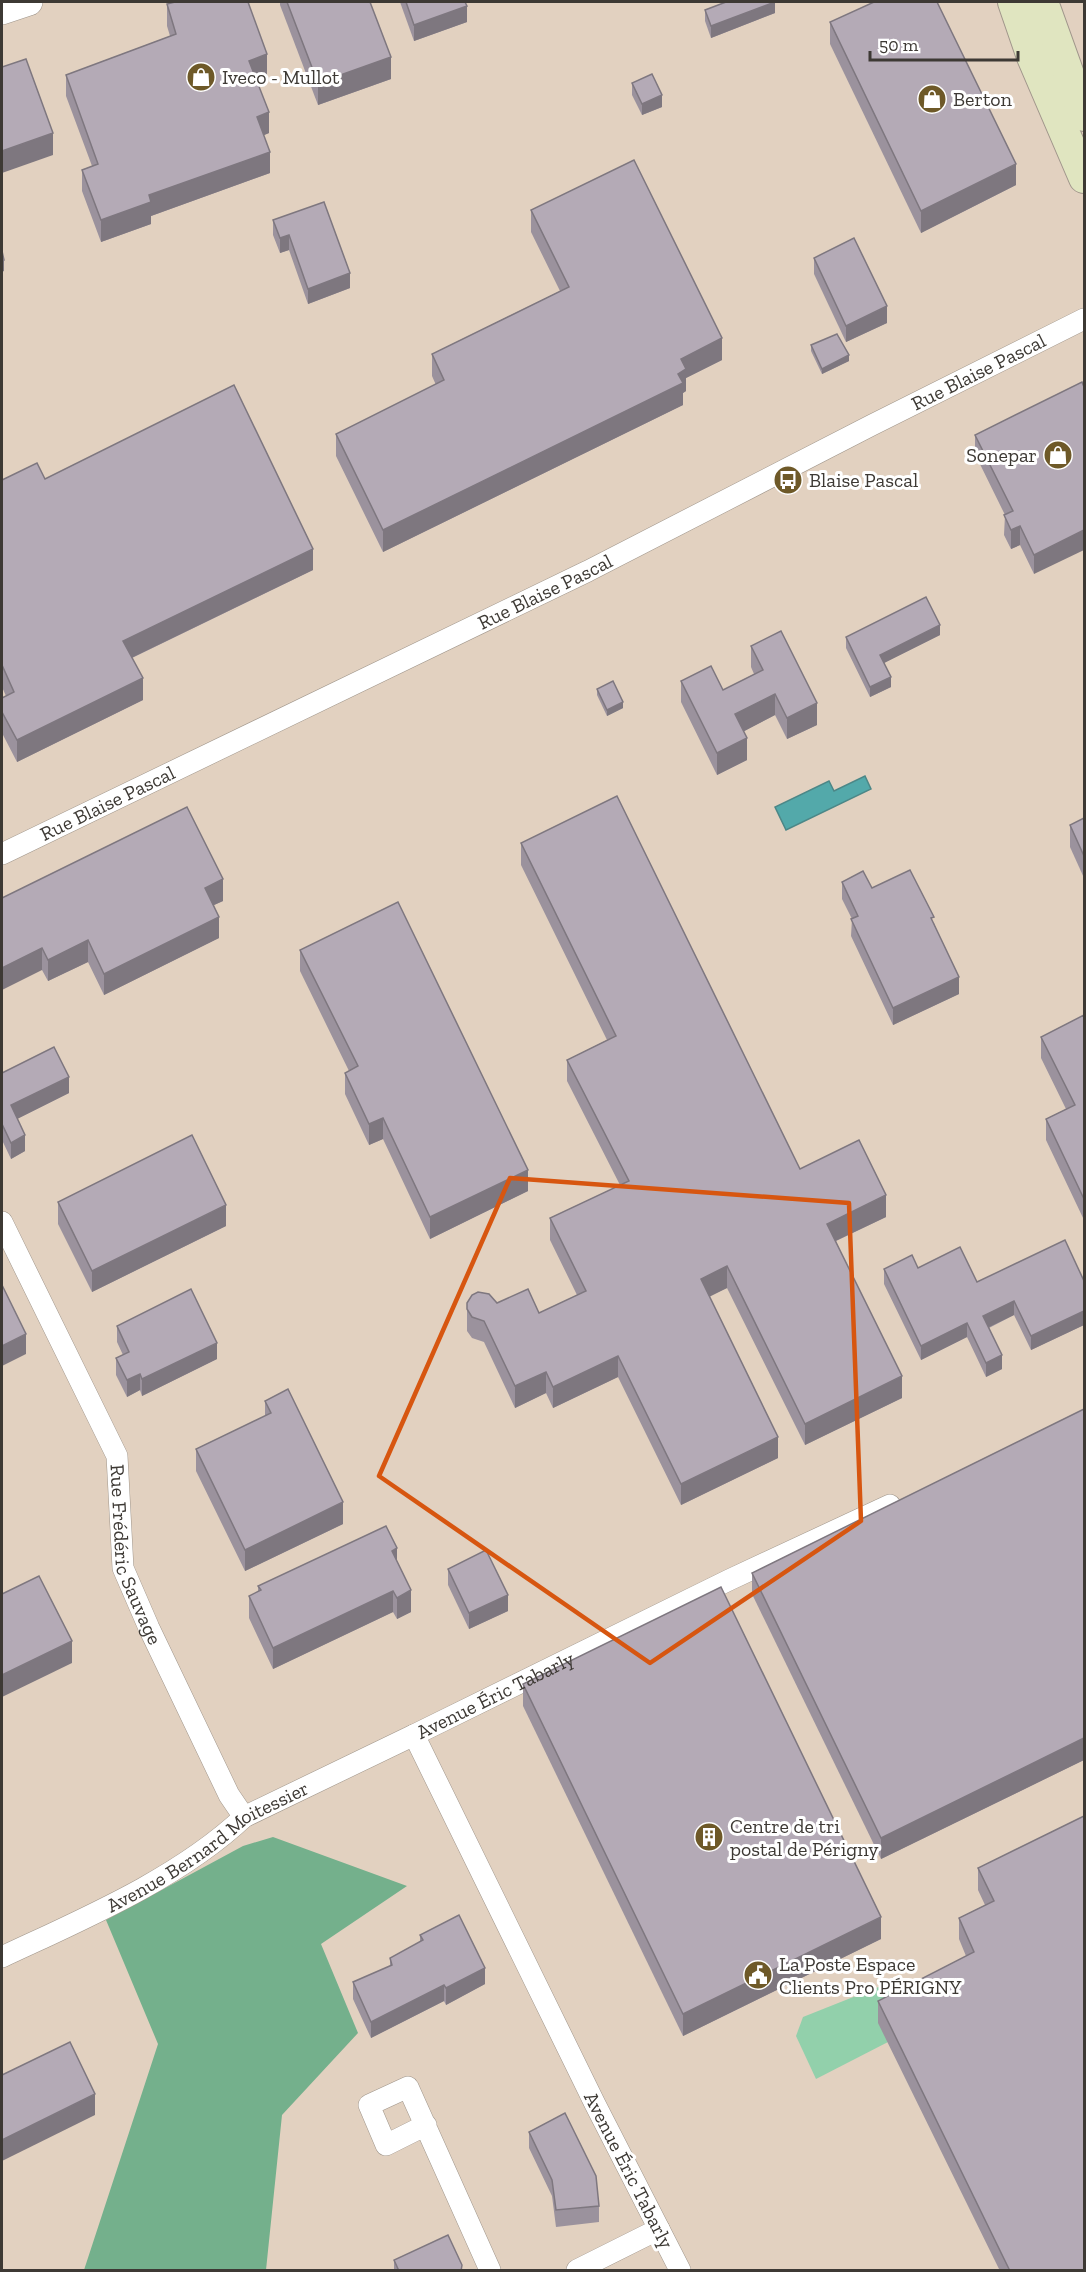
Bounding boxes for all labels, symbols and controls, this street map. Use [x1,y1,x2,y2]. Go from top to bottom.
scale bar [870,24,1018,62]
text: 50 m [879,34,919,56]
shop icon: Iveco - Mullot [185,61,217,93]
place label: Iveco - Mullot [222,65,340,89]
shop icon: Berton [916,83,948,115]
place label: Berton [953,87,1013,111]
street label: Rue Blaise Pascal [907,328,1049,415]
shop icon: Sonepar [1042,439,1074,471]
place label: Sonepar [966,443,1037,467]
bus stop icon: Blaise Pascal [772,464,804,496]
place label: Blaise Pascal [809,468,918,492]
street label: Rue Blaise Pascal [474,549,616,635]
street label: Rue Blaise Pascal [36,760,179,846]
street label: Rue Frédéric Sauvage [105,1463,167,1648]
street label: Avenue Éric Tabarly [412,1646,579,1744]
street label: Avenue Bernard Moitessier [102,1776,312,1918]
place label: Centre de tri postal de Périgny [730,1814,879,1861]
building icon: Centre de tri postal de Périgny [693,1821,725,1853]
place label: La Poste Espace Clients Pro PÉRIGNY [779,1952,962,1999]
public building icon: La Poste Espace Clients Pro PÉRIGNY [742,1959,774,1991]
street label: Avenue Éric Tabarly [579,2088,679,2253]

